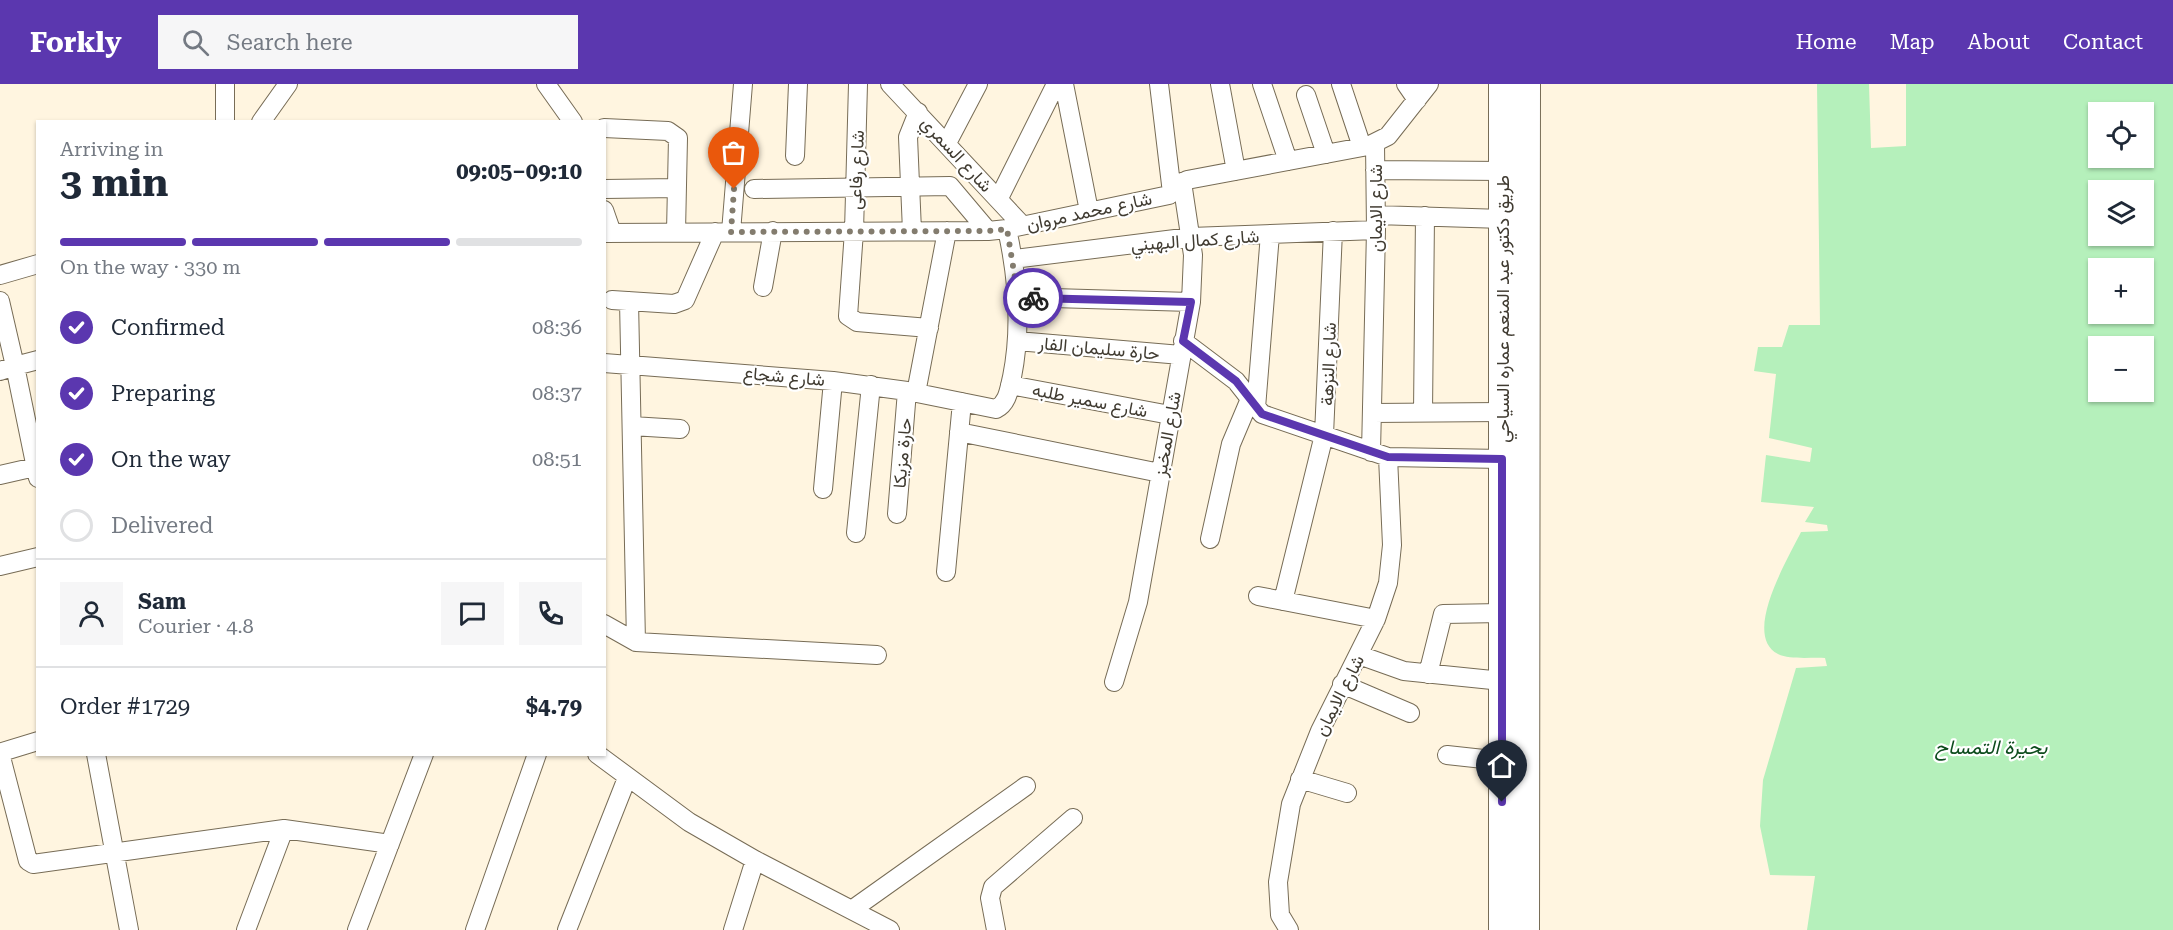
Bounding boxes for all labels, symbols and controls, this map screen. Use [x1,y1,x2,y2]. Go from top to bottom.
search box [158,15,578,69]
text: Forkly [30,26,122,59]
icon: search [179,26,212,59]
text: Search here [227,30,353,55]
text: Home [1796,30,1857,54]
text: Map [1890,30,1935,54]
text: About [1968,30,2030,54]
text: Contact [2063,30,2143,54]
map controls [2088,102,2154,402]
button: locate [2088,102,2154,168]
street label: شارع السمري [913,112,997,199]
pin [708,127,759,189]
street label: شارع رفاعى [844,130,870,210]
icon: bag [717,136,750,169]
text: Arriving in [60,137,163,161]
text: 09:05–09:10 [456,159,582,184]
text: 3 min [60,160,168,206]
street label: شارع الايمان [1365,164,1388,252]
street label: طريق دكتور عبد المنعم عماره السياحي [1492,175,1518,443]
button: layers [2088,180,2154,246]
street label: شارع محمد مروان [1024,187,1154,237]
street label: شارع كمال البهيني [1130,225,1260,260]
text: On the way · 330 m [60,255,241,279]
button: + [2088,258,2154,324]
courier [1003,268,1063,328]
icon: bike [1017,282,1050,315]
icon: check [60,311,93,344]
text: Confirmed [111,315,225,340]
text: 08:36 [532,315,582,339]
street label: شارع النزهة [1316,322,1342,406]
street label: حارة سليمان الفار [1036,332,1161,365]
button: − [2088,336,2154,402]
street label: شارع شجاع [742,362,826,392]
icon: check [60,377,93,410]
street label: شارع سمير طلبه [1030,379,1149,423]
text: Preparing [111,381,215,406]
text: 08:37 [532,381,582,405]
street label: شارع المخبز [1149,390,1187,479]
street label: حارة مزيكا [888,417,917,489]
icon: check [60,443,93,476]
text: On the way [111,447,231,472]
text: 08:51 [532,447,582,471]
text: Delivered [111,513,213,538]
button: person [60,582,123,645]
button: chat [441,582,504,645]
button: phone [519,582,582,645]
text: Sam [138,589,186,614]
text: Courier · 4.8 [138,614,254,638]
street label: شارع الايمان [1310,651,1370,740]
text: Order #1729 [60,694,190,719]
text: $4.79 [526,694,582,719]
water label: بحيرة التمساح [1935,735,2048,761]
pin [1476,740,1527,802]
icon: home [1485,749,1518,782]

